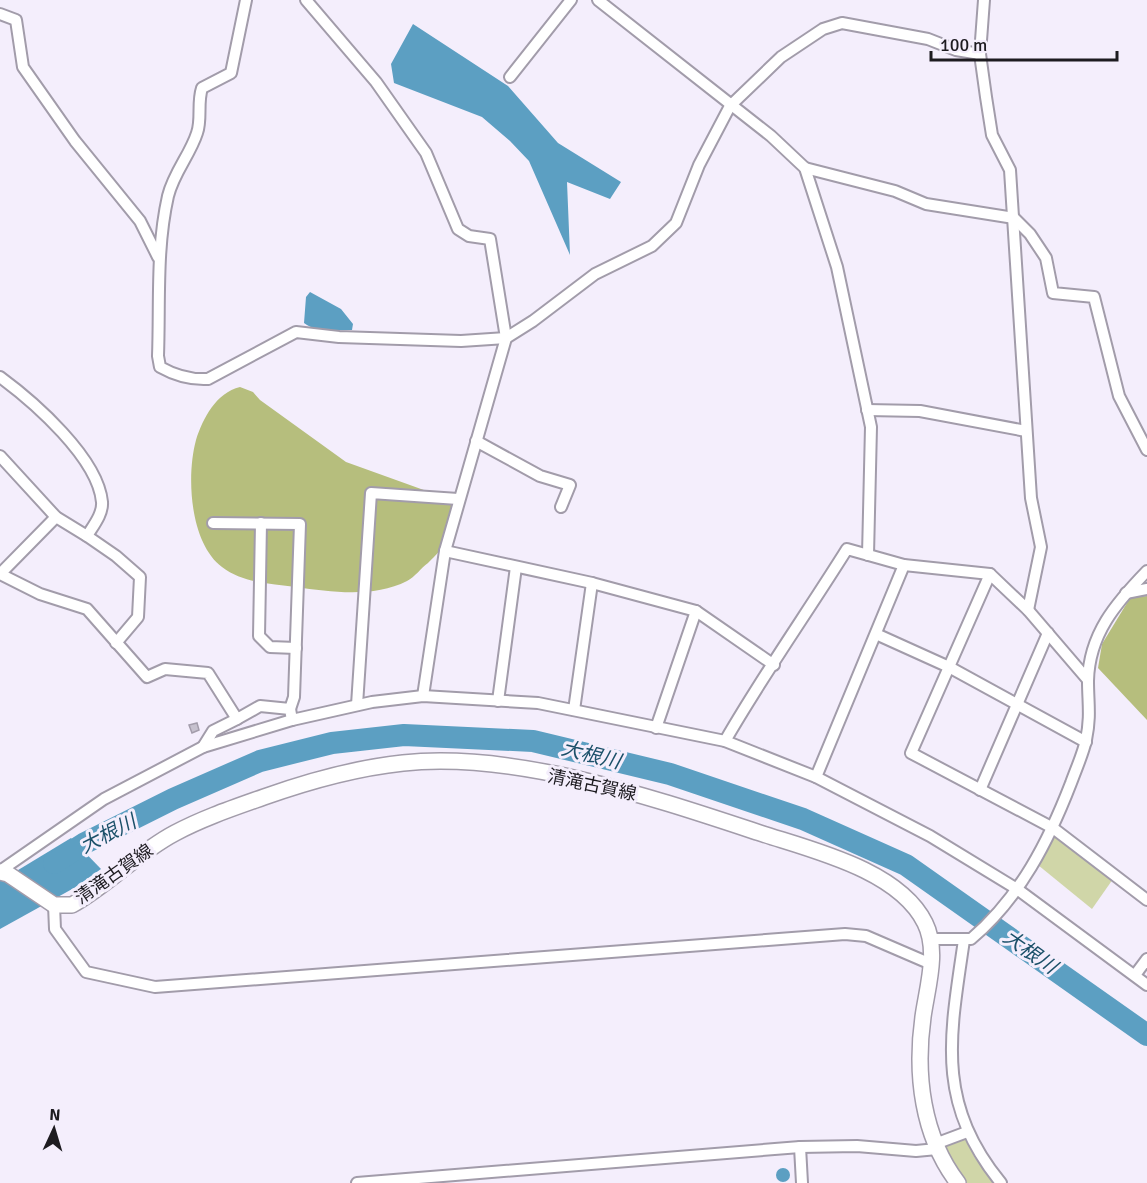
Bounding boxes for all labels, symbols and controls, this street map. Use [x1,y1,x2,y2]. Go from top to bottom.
scale bar [931,24,1117,62]
text: 100 m [940,34,987,56]
water label: 大根川 [559,736,625,775]
street label: 清滝古賀線 [546,765,638,805]
water label: 大根川 [76,808,142,859]
street label: 清滝古賀線 [71,839,157,909]
water label: 大根川 [998,925,1063,981]
north arrow [24,1099,84,1159]
text: N [49,1105,61,1125]

